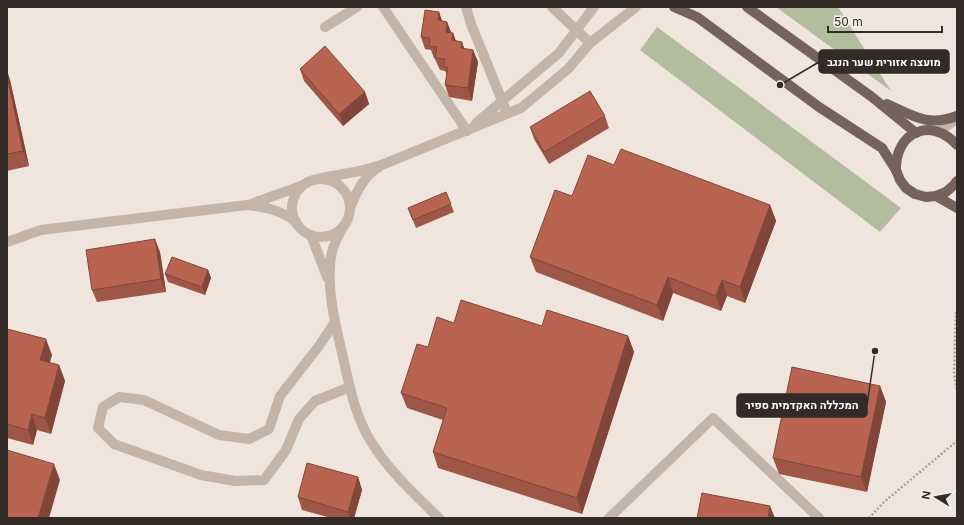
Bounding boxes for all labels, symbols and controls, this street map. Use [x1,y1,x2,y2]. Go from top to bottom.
scale bar [828,8,942,34]
text: 50 m [834,14,863,29]
callout: מועצה אזורית שער הנגב [819,50,949,73]
text: מועצה אזורית שער הנגב [827,55,941,69]
callout: המכללה האקדמית ספיר [737,394,867,417]
text: המכללה האקדמית ספיר [745,398,859,412]
north arrow [916,477,956,517]
text: N [919,490,934,501]

